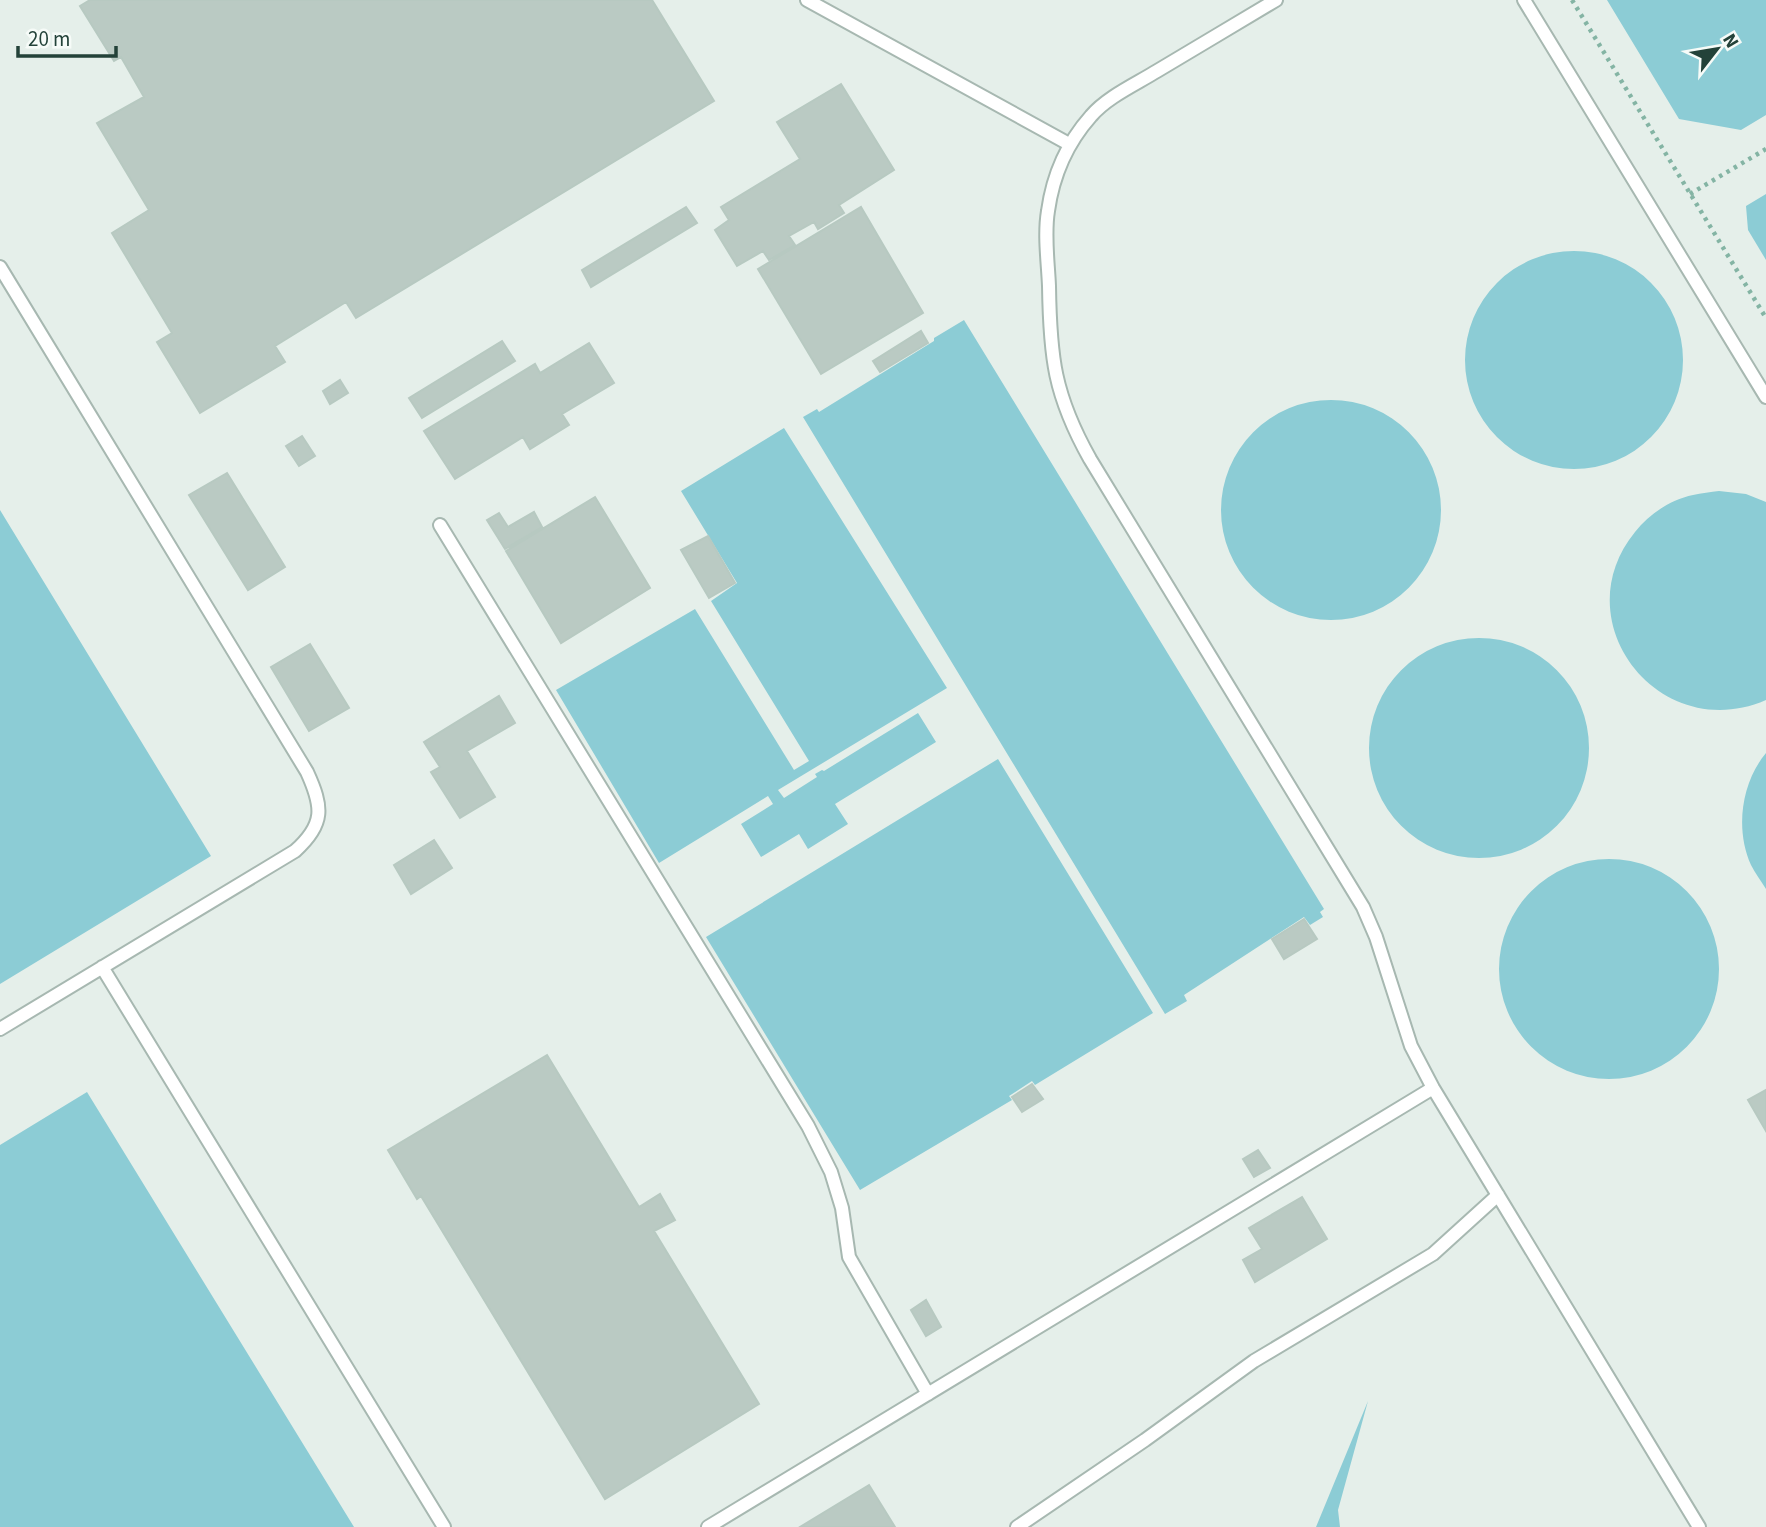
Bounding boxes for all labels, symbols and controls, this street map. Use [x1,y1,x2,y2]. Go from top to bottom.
scale bar [18,14,116,58]
north arrow [1682,14,1752,84]
text: 20 m [28,24,70,54]
text: N [1715,29,1745,53]

